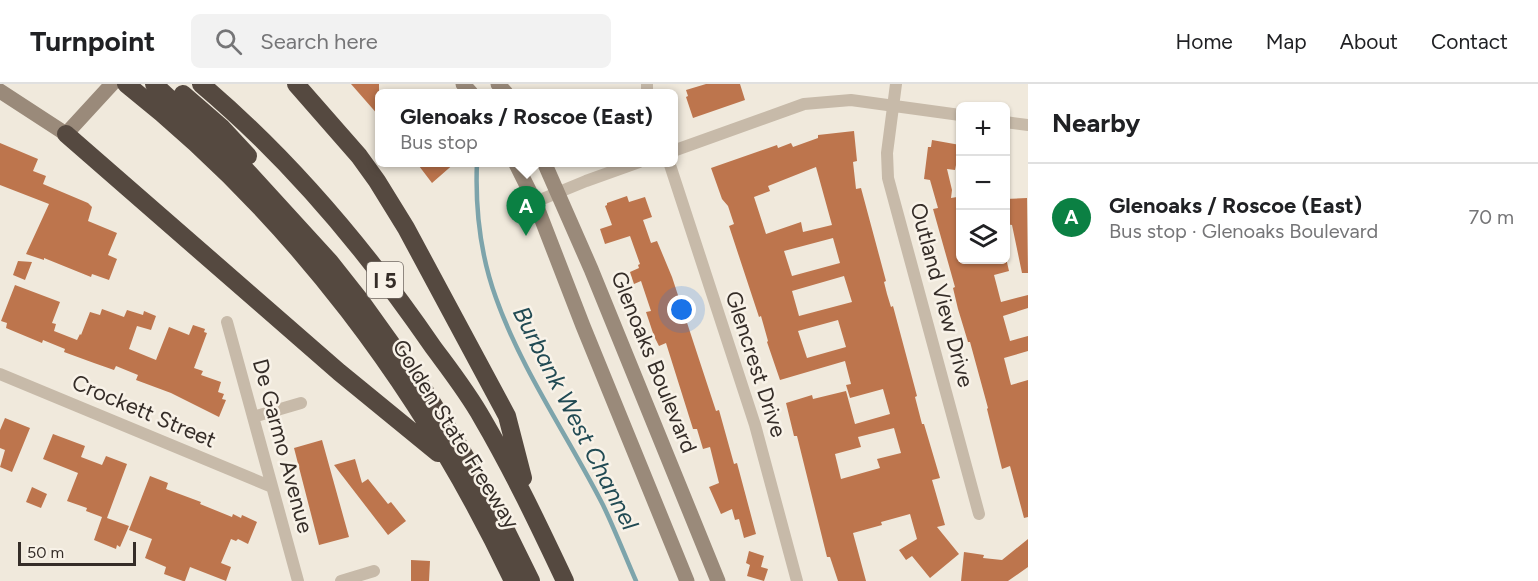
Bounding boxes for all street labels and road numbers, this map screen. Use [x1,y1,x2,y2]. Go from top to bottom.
street label: Outland View Drive [904,200,980,390]
road number: I 5 [367,262,403,298]
street label: Glenoaks Boulevard [605,267,703,457]
street label: Glencrest Drive [720,288,792,440]
street label: Golden State Freeway [387,334,525,534]
street label: De Garmo Avenue [247,356,319,536]
street label: Crockett Street [68,368,220,454]

